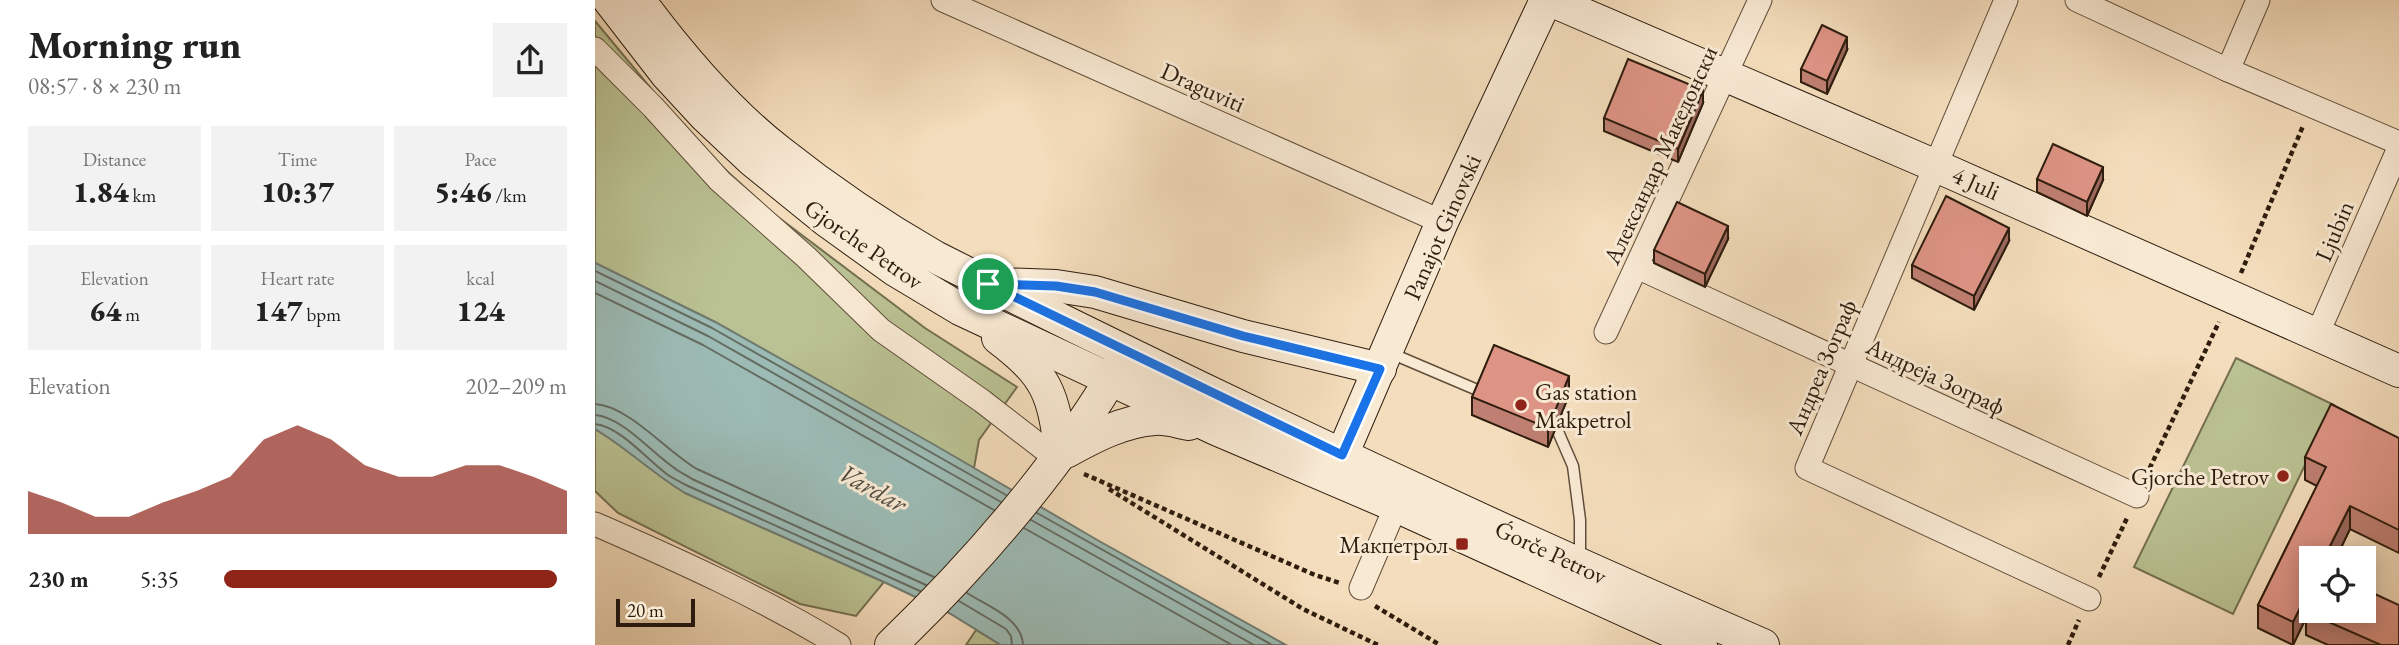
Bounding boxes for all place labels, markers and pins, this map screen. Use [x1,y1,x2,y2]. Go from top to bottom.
pin [958,254,1018,314]
place label: Gas station Makpetrol [1535,376,1638,435]
marker: Gas station Makpetrol [1513,397,1529,413]
place label: Gjorche Petrov [2131,461,2269,492]
marker: Gjorche Petrov [2275,468,2291,484]
place label: Макпетрол [1339,529,1448,560]
marker: Макпетрол [1454,536,1470,552]

